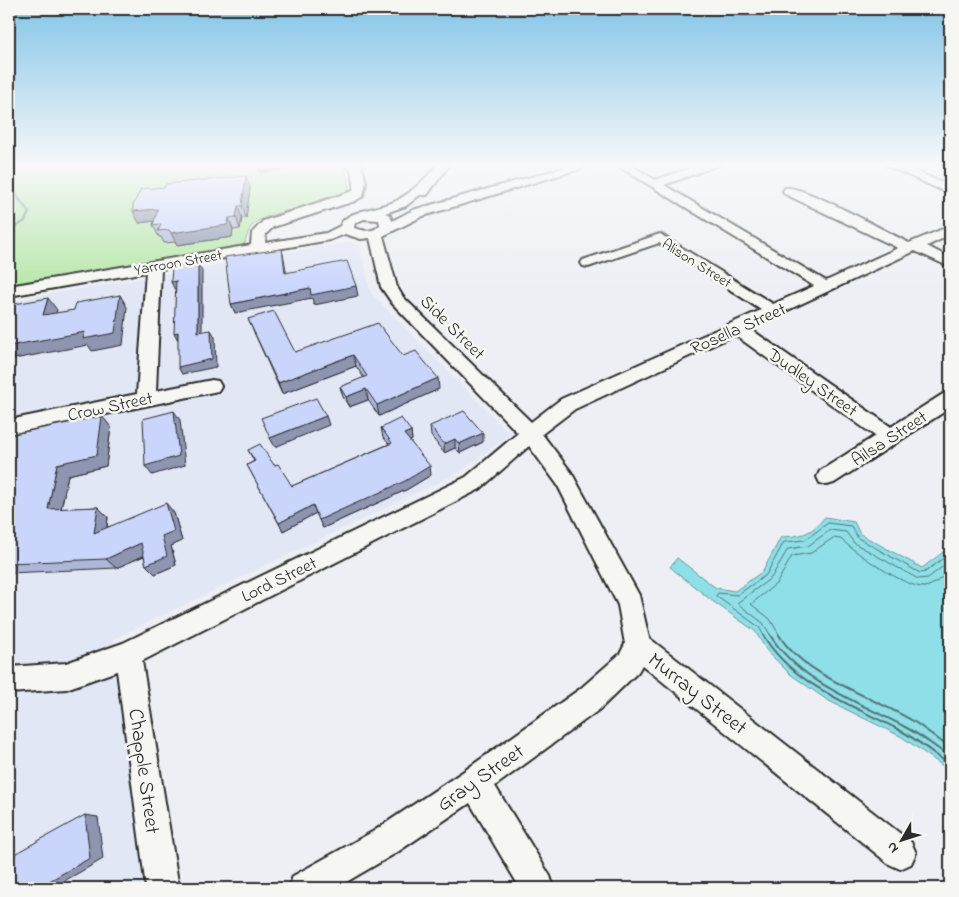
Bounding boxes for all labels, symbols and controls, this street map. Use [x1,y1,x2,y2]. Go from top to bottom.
street label: Alison Street [657,234,736,294]
street label: Yarroon Street [133,244,224,282]
street label: Side Street [413,290,490,367]
street label: Rosella Street [687,297,791,362]
street label: Dudley Street [761,342,862,424]
street label: Crow Street [65,386,155,430]
street label: Ailsa Street [847,405,933,474]
street label: Lord Street [238,551,322,610]
street label: Murray Street [639,646,753,745]
street label: Chapple Street [119,707,167,836]
street label: Gray Street [431,737,532,821]
north arrow [876,814,926,864]
text: N [882,837,904,858]

